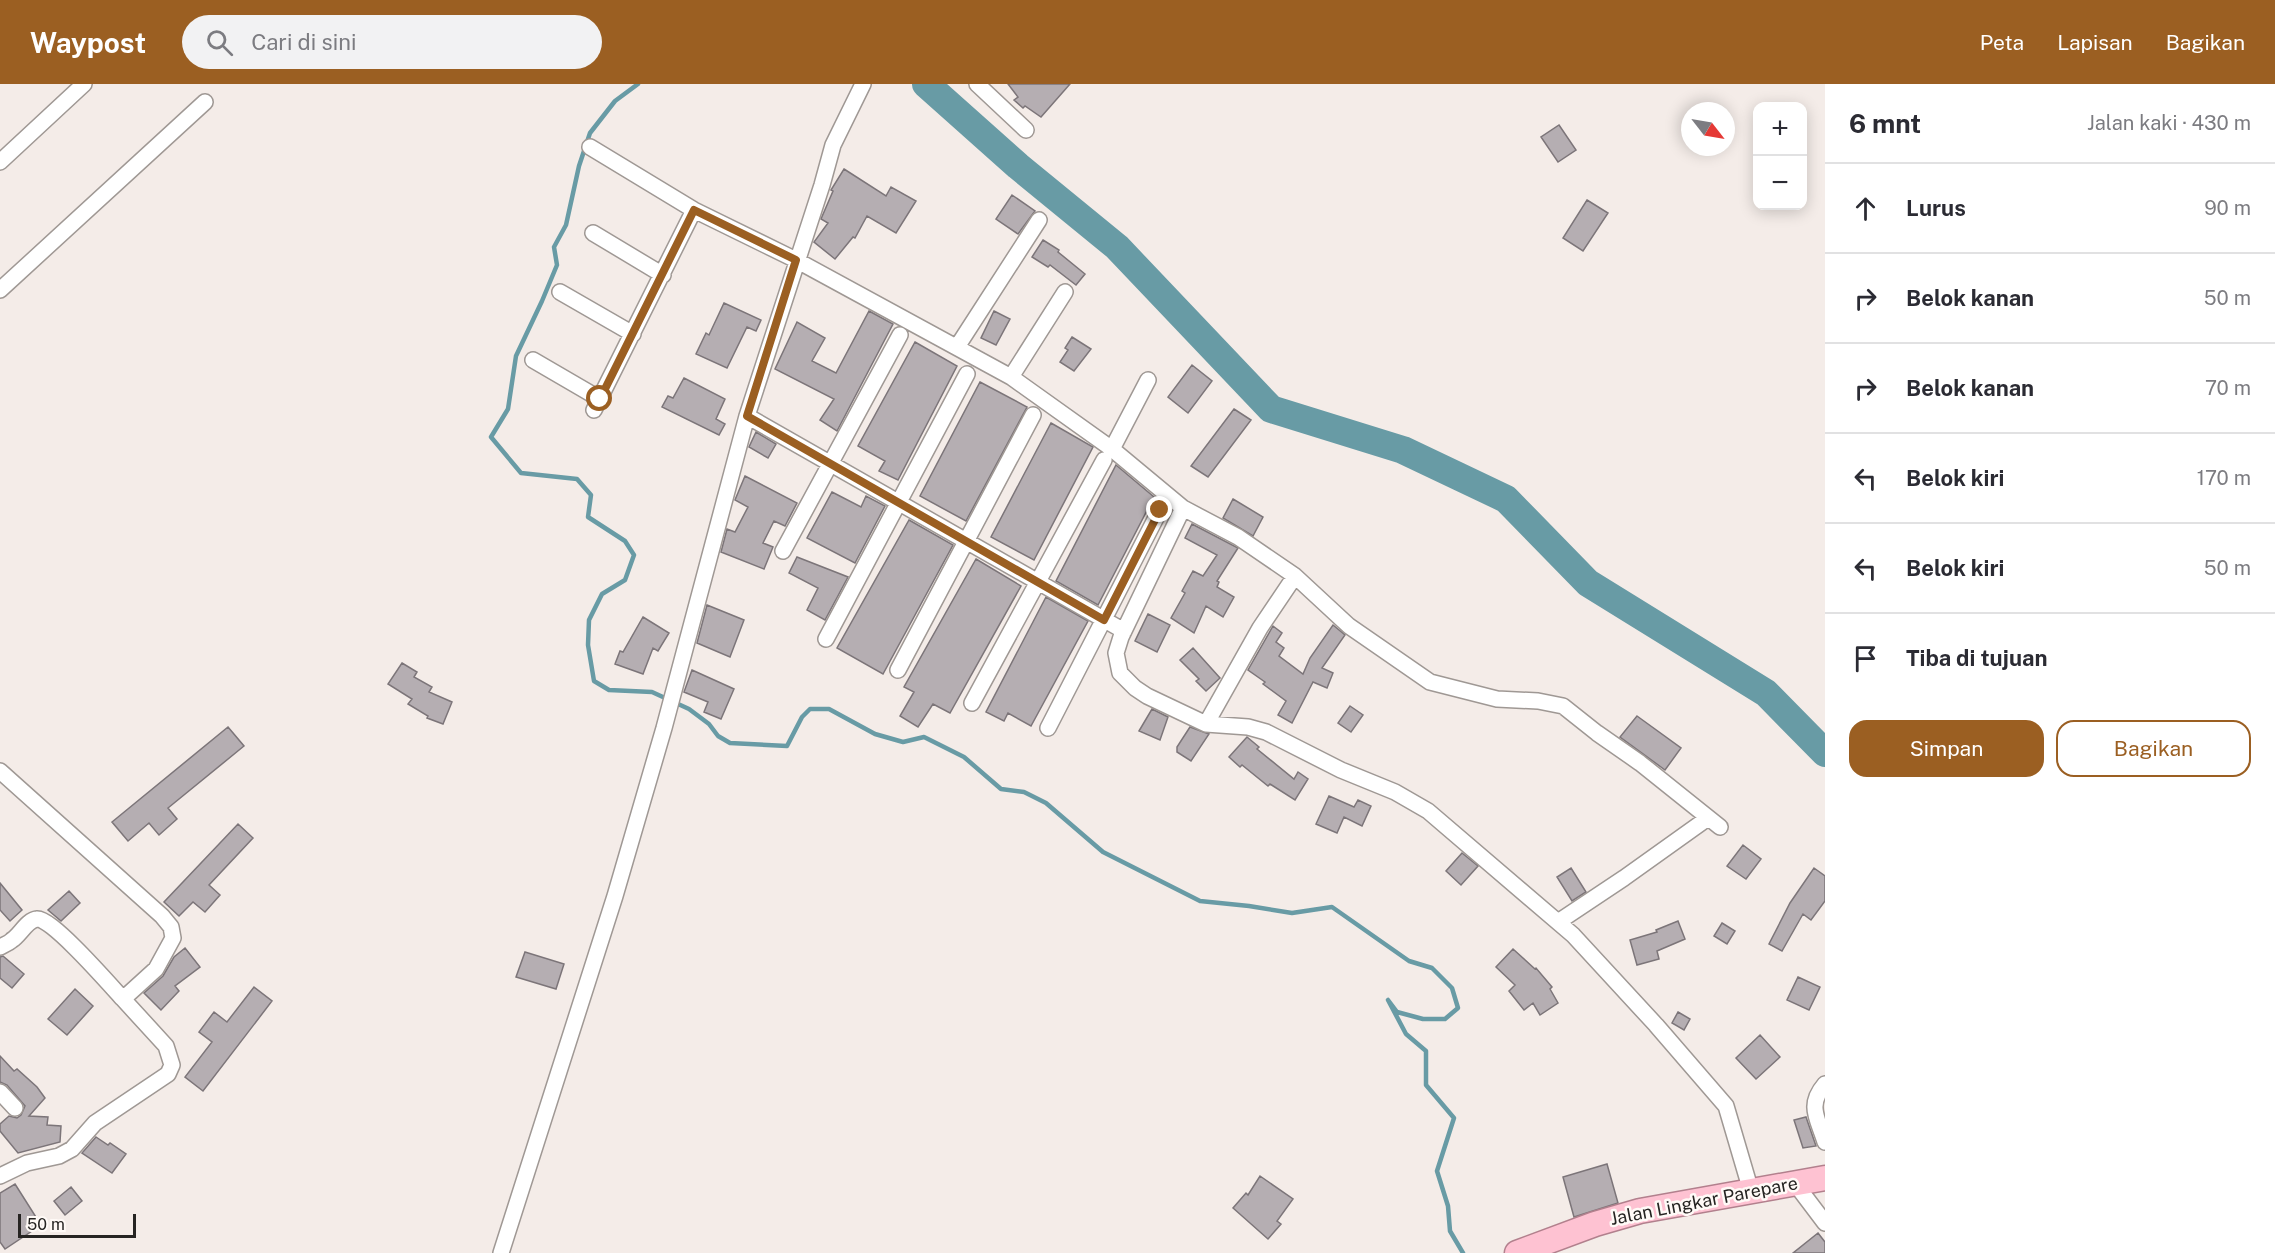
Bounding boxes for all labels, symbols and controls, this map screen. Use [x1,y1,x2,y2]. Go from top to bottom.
search box [182,15,602,69]
text: Waypost [30,26,146,59]
icon: search [203,26,236,59]
text: Cari di sini [251,29,356,55]
text: Peta [1980,30,2024,55]
text: Lapisan [2057,30,2133,55]
text: Bagikan [2166,30,2245,55]
north arrow [1681,102,1735,156]
map controls [1753,102,1807,210]
button: + [1753,102,1807,156]
text: 6 mnt [1849,108,1921,139]
text: Jalan kaki · 430 m [2087,111,2251,135]
button: − [1753,156,1807,210]
icon: ahead [1849,192,1882,225]
text: Lurus [1906,195,1966,221]
text: 90 m [2204,196,2251,220]
icon: right [1849,282,1882,315]
text: Belok kanan [1906,285,2034,311]
text: 50 m [2204,286,2251,310]
icon: right [1849,372,1882,405]
text: Belok kanan [1906,375,2034,401]
text: 70 m [2205,376,2251,400]
route start [586,385,612,411]
icon: left [1849,462,1882,495]
text: Belok kiri [1906,465,2004,491]
text: 170 m [2197,466,2251,490]
route end [1146,496,1172,522]
icon: left [1849,552,1882,585]
text: Belok kiri [1906,555,2004,581]
text: 50 m [2204,556,2251,580]
icon: arrive [1849,642,1882,675]
text: Tiba di tujuan [1906,645,2047,671]
button: Simpan [1849,720,2044,777]
button: Bagikan [2056,720,2251,777]
street label: Jalan Lingkar Parepare [1608,1172,1800,1229]
scale bar [18,1211,136,1238]
text: 50 m [27,1215,65,1234]

